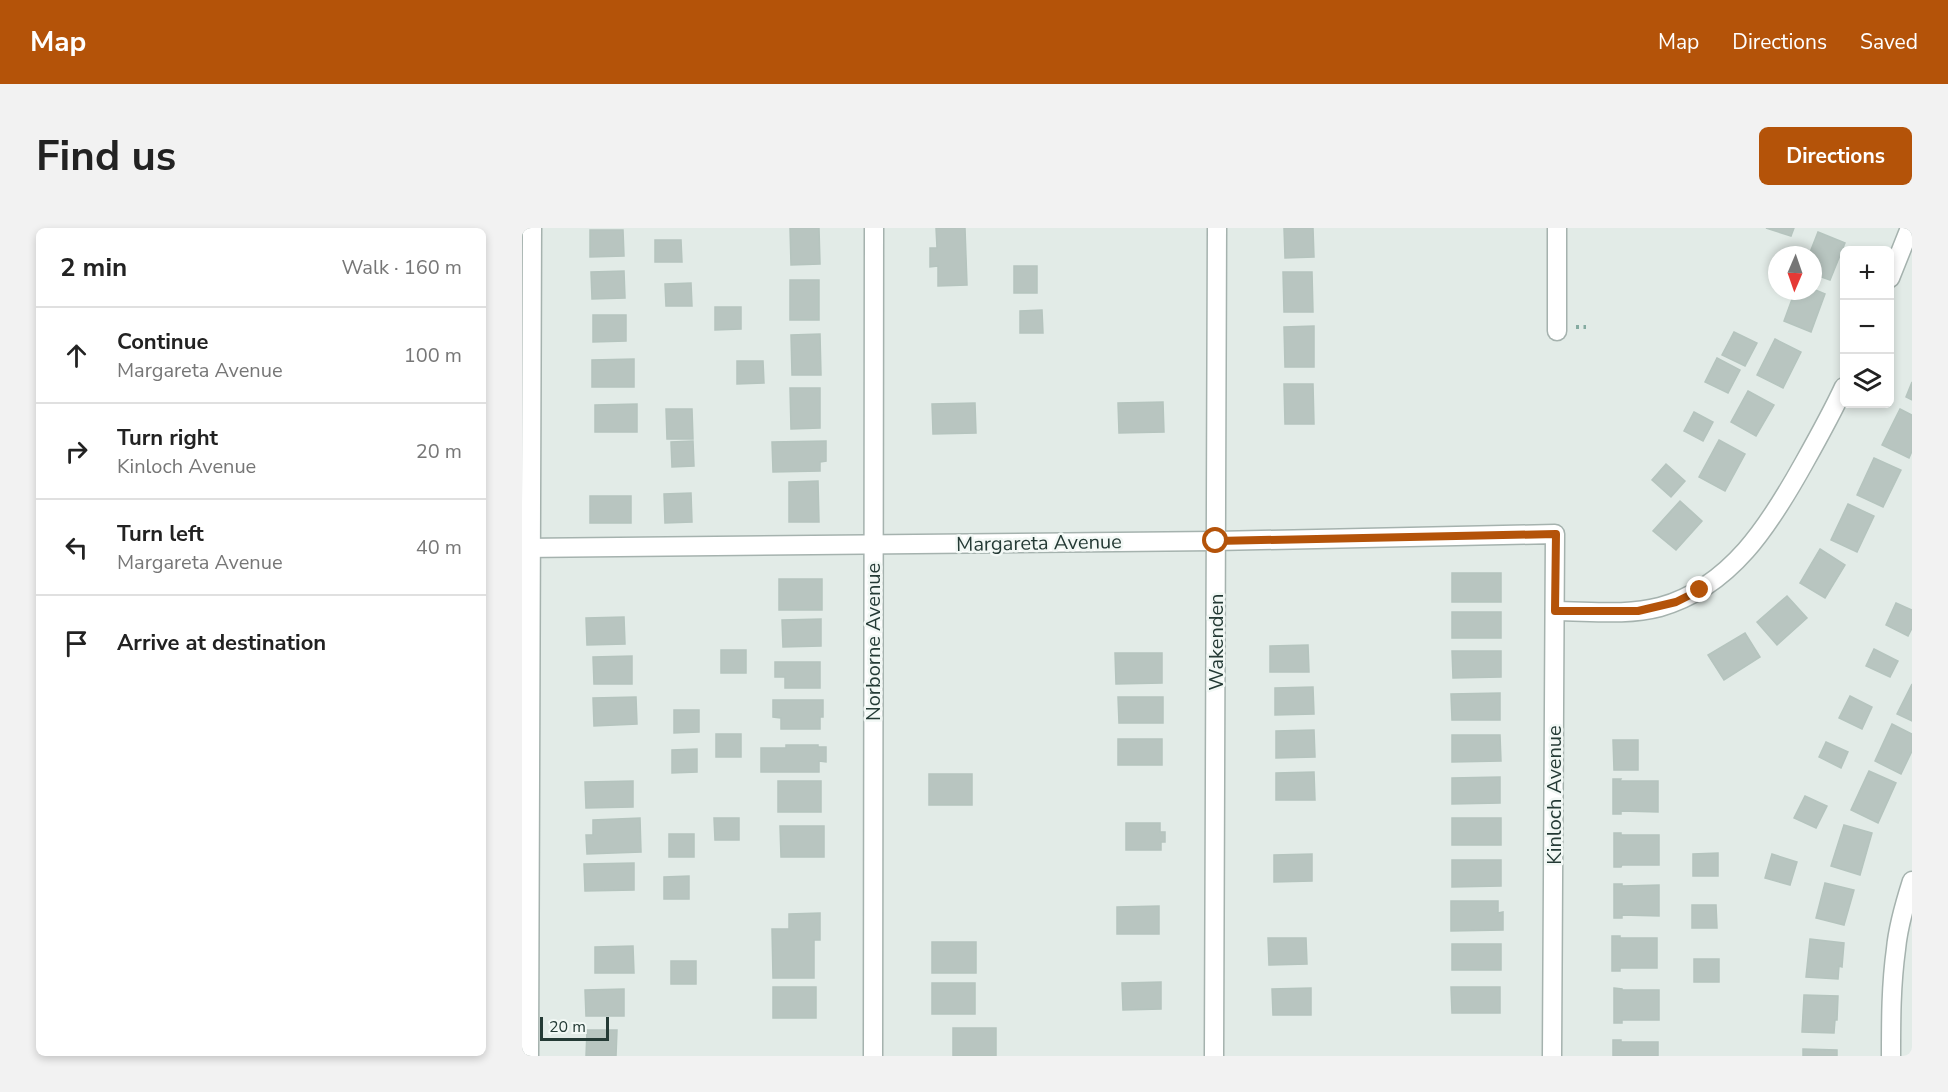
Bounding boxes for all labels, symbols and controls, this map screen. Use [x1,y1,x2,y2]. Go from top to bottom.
text: Map [30,23,86,61]
text: Map [1658,28,1699,56]
text: Directions [1732,28,1827,56]
text: Saved [1860,28,1918,56]
button: Directions [1759,127,1912,185]
text: Find us [36,128,176,185]
north arrow [1768,246,1822,300]
map controls [1840,246,1894,408]
button: + [1840,246,1894,300]
text: 2 min [60,250,127,285]
text: Walk · 160 m [342,254,462,281]
button: − [1840,300,1894,354]
text: Continue [117,327,208,357]
icon: ahead [60,339,93,372]
text: 100 m [404,342,462,369]
button: layers [1840,354,1894,408]
text: Margareta Avenue [117,357,283,384]
text: Turn right [117,423,218,453]
icon: right [60,435,93,468]
text: 20 m [416,438,462,465]
text: Kinloch Avenue [117,453,256,480]
text: Turn left [117,519,204,549]
route start [1202,527,1228,553]
street label: Margareta Avenue [956,528,1122,558]
icon: left [60,531,93,564]
text: 40 m [416,534,462,561]
text: Margareta Avenue [117,549,283,576]
street label: Norborne Avenue [860,563,887,721]
route end [1686,576,1712,602]
street label: Wakenden [1203,594,1230,690]
icon: arrive [60,627,93,660]
text: Arrive at destination [117,628,326,658]
street label: Kinloch Avenue [1541,725,1568,865]
scale bar [540,1014,609,1042]
text: 20 m [549,1016,586,1038]

